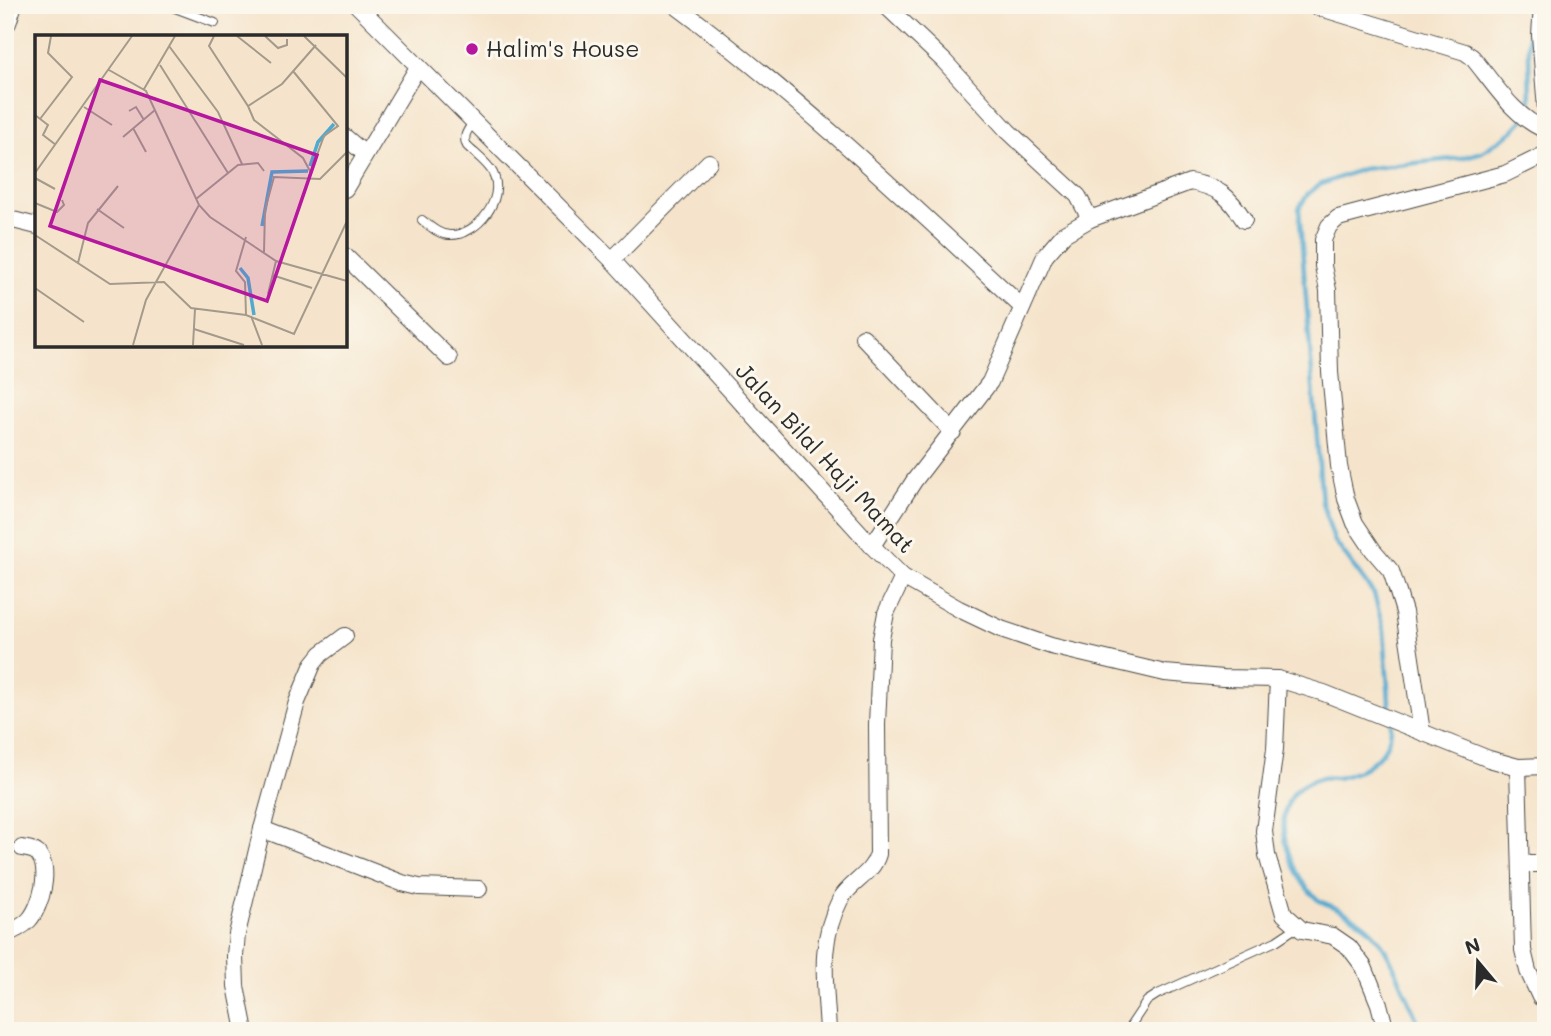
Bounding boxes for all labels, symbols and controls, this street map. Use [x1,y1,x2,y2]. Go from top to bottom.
place label: Halim's House [486,33,640,63]
inset map [35,35,346,346]
marker: Halim's House [464,41,480,57]
street label: Jalan Bilal Haji Mamat [730,356,922,559]
north arrow [1442,928,1512,998]
text: N [1461,931,1483,960]

